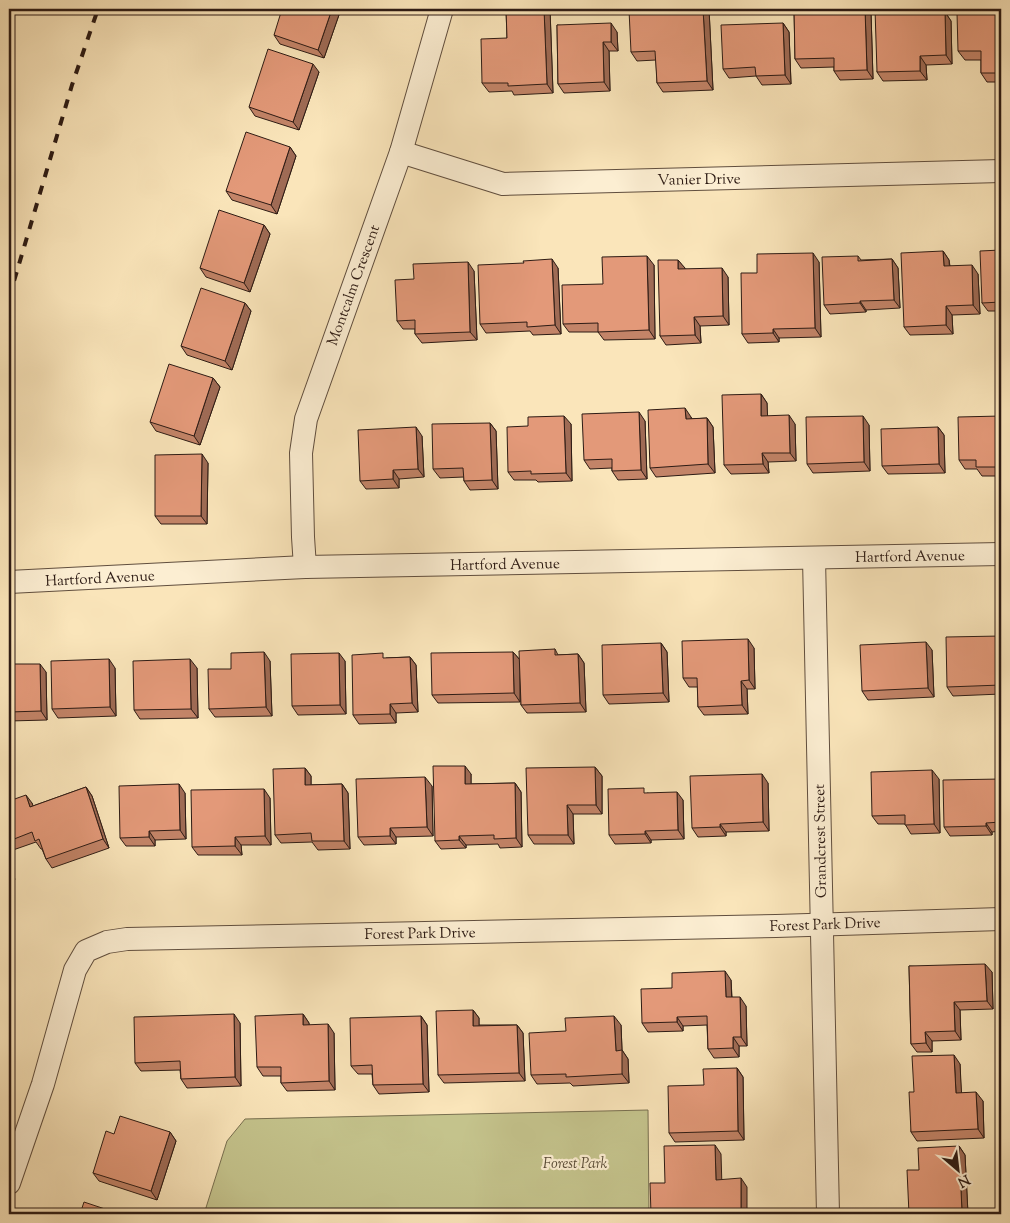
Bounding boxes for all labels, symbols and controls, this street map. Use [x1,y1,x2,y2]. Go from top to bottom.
street label: Vanier Drive [657,169,741,192]
street label: Montcalm Crescent [323,222,386,349]
street label: Hartford Avenue [855,546,965,569]
street label: Hartford Avenue [450,554,560,577]
street label: Hartford Avenue [45,566,155,593]
street label: Grandcrest Street [810,784,833,898]
street label: Forest Park Drive [769,913,881,938]
street label: Forest Park Drive [364,923,476,946]
north arrow [932,1146,982,1196]
park label: Forest Park [543,1154,608,1175]
text: N [954,1168,973,1191]

